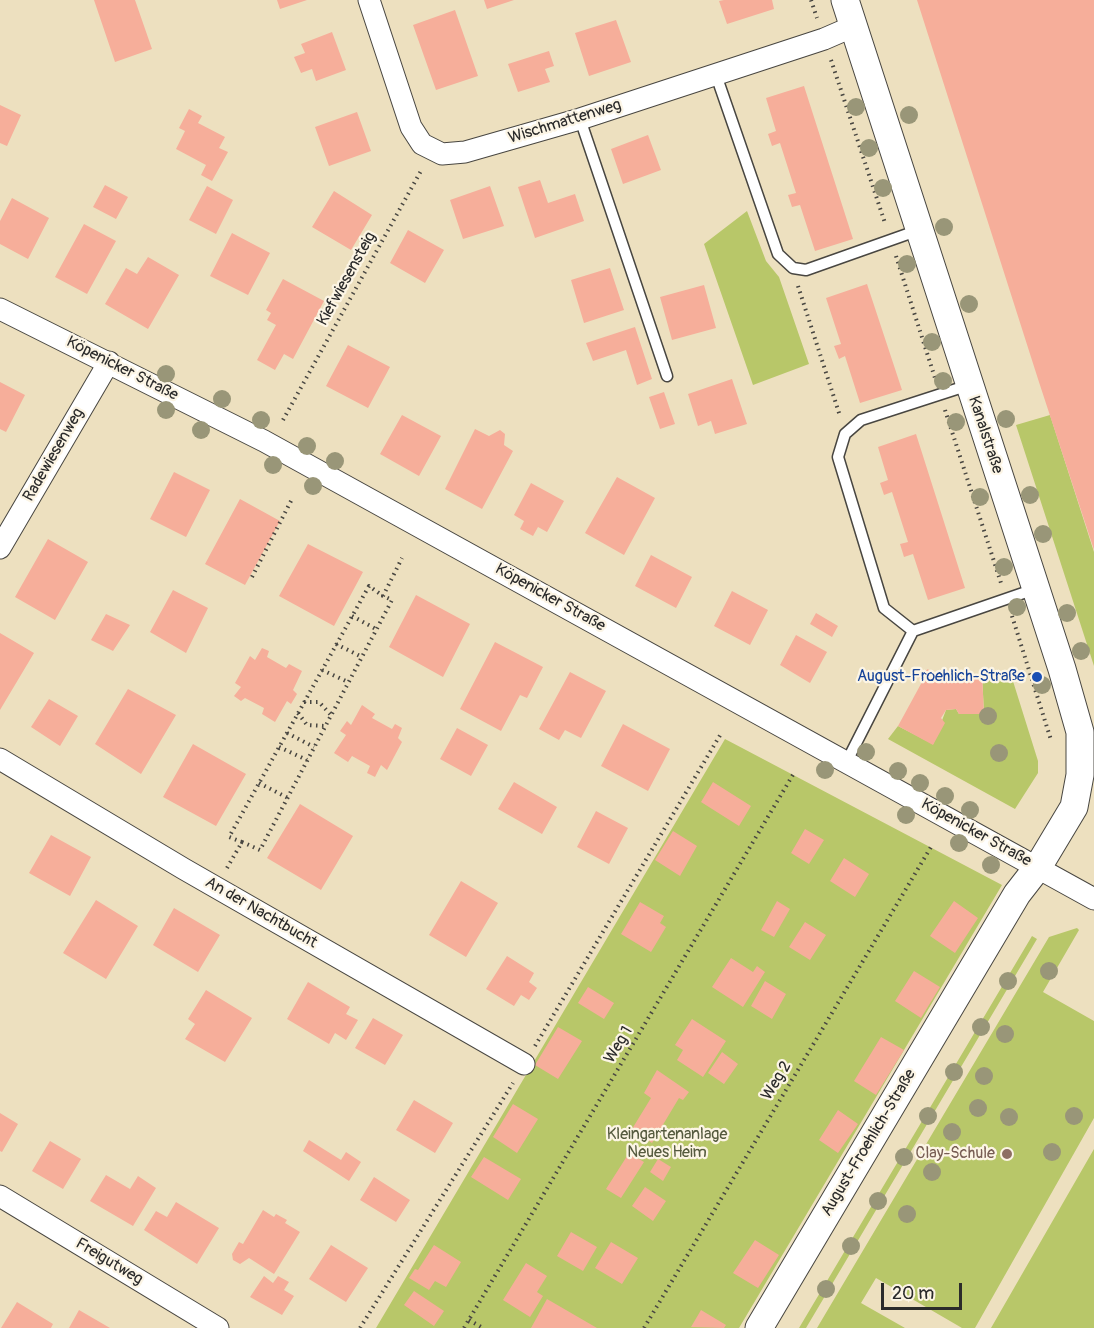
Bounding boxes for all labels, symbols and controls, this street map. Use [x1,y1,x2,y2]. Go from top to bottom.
street label: Wischmattenweg [506,96,624,148]
street label: Kiefwiesensteig [313,229,381,329]
street label: Köpenicker Straße [63,333,181,405]
street label: Kanalstraße [963,394,1007,476]
street label: Radewiesenweg [20,405,88,505]
street label: Köpenicker Straße [492,560,608,636]
place label: August-Froehlich-Straße [857,667,1025,687]
marker: August-Froehlich-Straße [1030,670,1044,684]
street label: Köpenicker Straße [918,795,1034,871]
street label: An der Nachtbucht [202,873,320,953]
street label: Weg 1 [601,1023,637,1067]
street label: Weg 2 [758,1058,796,1104]
street label: August-Froehlich-Straße [818,1066,920,1220]
park label: Kleingartenanlage Neues Heim [607,1125,727,1163]
place label: Clay-Schule [916,1144,995,1164]
marker: Clay-Schule [1000,1147,1014,1161]
street label: Freigutweg [72,1234,146,1290]
scale bar [884,1271,965,1309]
text: 20 m [892,1282,934,1305]

